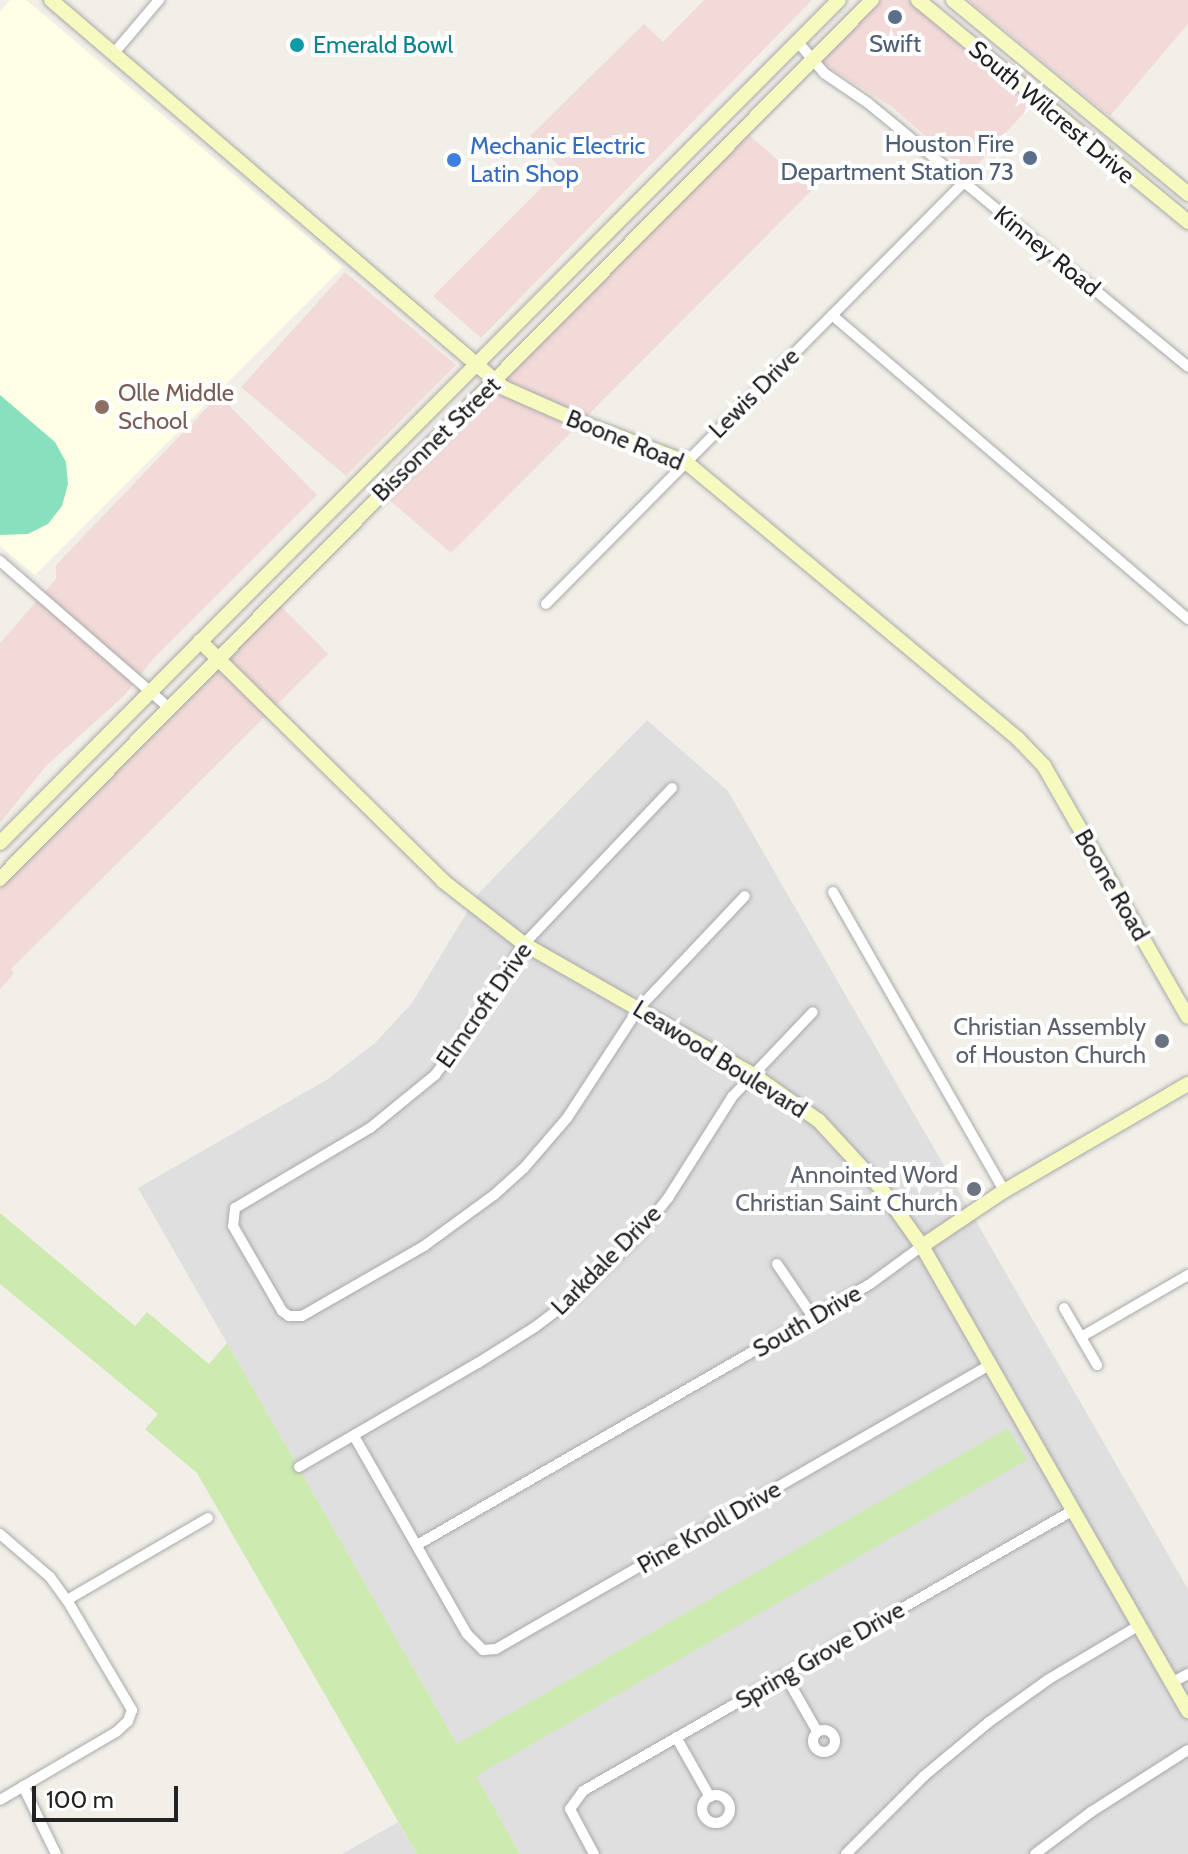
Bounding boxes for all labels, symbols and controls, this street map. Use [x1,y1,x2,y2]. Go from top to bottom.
marker: Swift [886,8,904,26]
place label: Swift [869,30,921,58]
place label: Emerald Bowl [313,31,453,59]
street label: South Wilcrest Drive [963,34,1141,190]
marker: Emerald Bowl [288,36,306,54]
place label: Houston Fire Department Station 73 [781,130,1014,186]
place label: Mechanic Electric Latin Shop [470,132,645,188]
marker: Houston Fire Department Station 73 [1021,149,1039,167]
marker: Mechanic Electric Latin Shop [445,151,463,169]
street label: Kinney Road [988,200,1106,302]
street label: Lewis Drive [703,342,805,444]
street label: Bissonnet Street [366,371,506,507]
place label: Olle Middle School [118,379,234,435]
marker: Olle Middle School [93,398,111,416]
street label: Boone Road [562,403,688,477]
street label: Boone Road [1069,824,1155,946]
street label: Elmcroft Drive [430,937,538,1073]
street label: Leawood Boulevard [628,994,812,1124]
place label: Christian Assembly of Houston Church [953,1013,1146,1069]
marker: Christian Assembly of Houston Church [1153,1032,1171,1050]
place label: Annointed Word Christian Saint Church [735,1161,958,1217]
marker: Annointed Word Christian Saint Church [965,1180,983,1198]
street label: Larkdale Drive [545,1199,667,1321]
street label: South Drive [748,1278,866,1364]
street label: Pine Knoll Drive [632,1474,786,1580]
street label: Spring Grove Drive [731,1595,909,1715]
scale bar [36,1770,182,1820]
text: 100 m [46,1785,114,1814]

